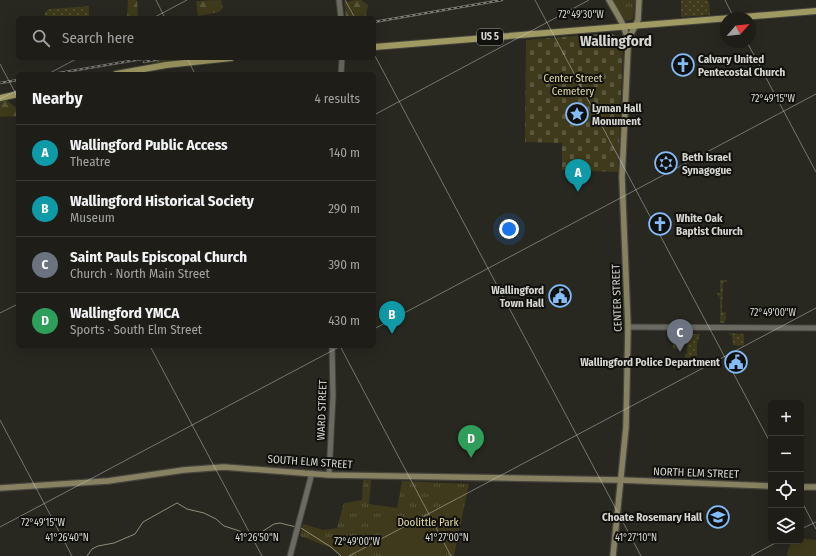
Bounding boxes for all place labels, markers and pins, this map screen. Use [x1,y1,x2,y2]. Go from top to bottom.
church icon: Calvary United Pentecostal Church [670,52,696,78]
place label: Calvary United Pentecostal Church [698,53,786,79]
place icon: Lyman Hall Monument [564,101,590,127]
place label: Lyman Hall Monument [592,102,642,128]
synagogue icon: Beth Israel Synagogue [653,150,679,176]
place label: Beth Israel Synagogue [682,151,732,177]
pin: A [565,159,591,192]
church icon: White Oak Baptist Church [647,211,673,237]
place label: White Oak Baptist Church [676,212,743,238]
public building icon: Wallingford Town Hall [547,283,573,309]
place label: Wallingford Town Hall [491,284,545,310]
pin: B [379,301,405,334]
pin: C [667,319,693,352]
public building icon: Wallingford Police Department [723,349,749,375]
place label: Wallingford Police Department [580,356,720,369]
pin: D [458,425,484,458]
school or university icon: Choate Rosemary Hall [705,504,731,530]
place label: Choate Rosemary Hall [602,511,703,524]

